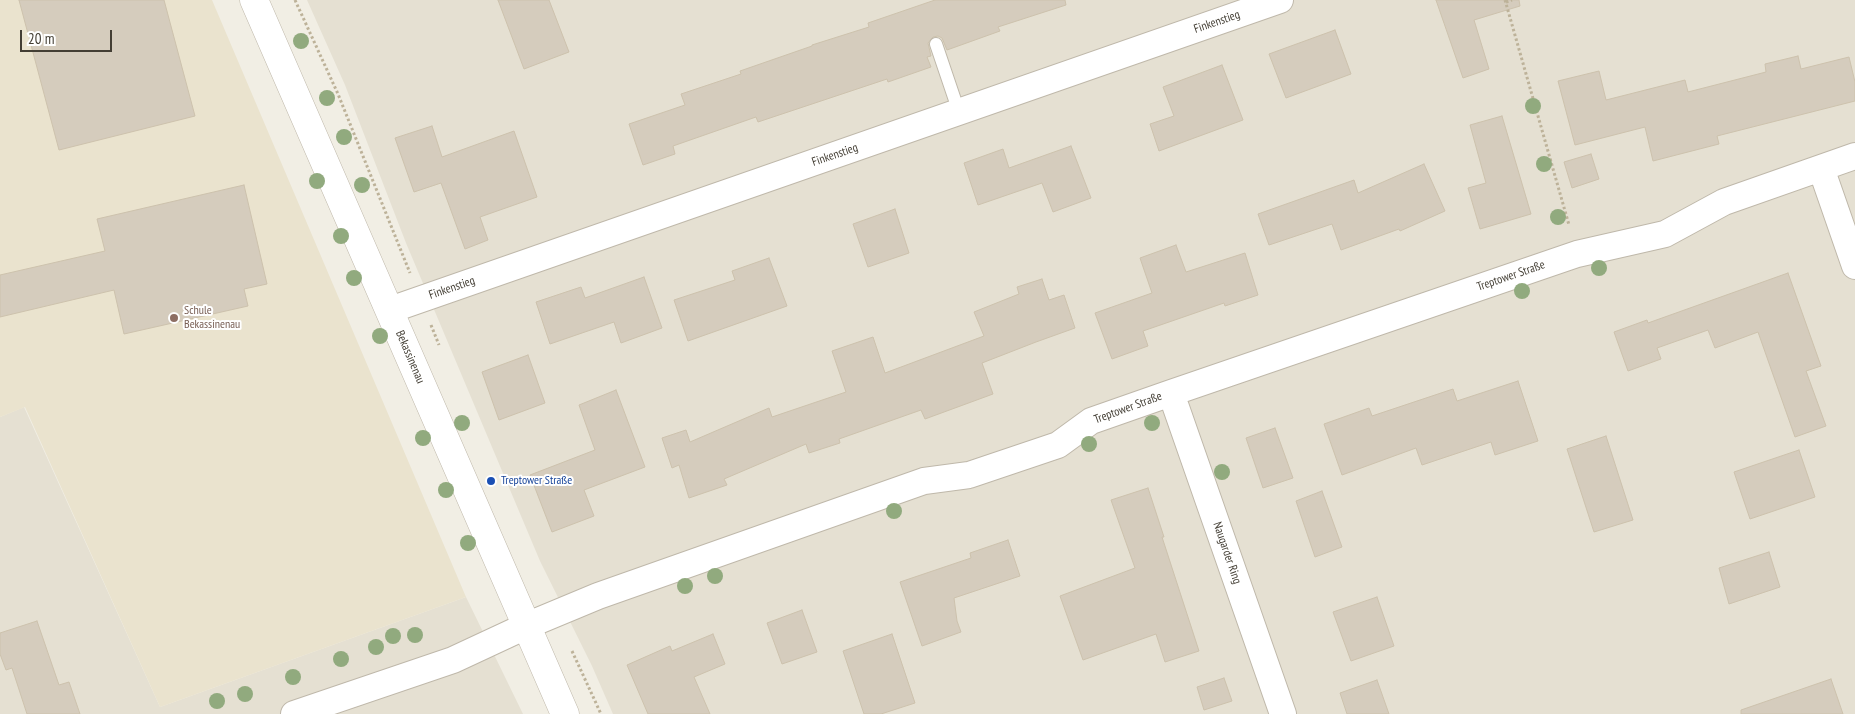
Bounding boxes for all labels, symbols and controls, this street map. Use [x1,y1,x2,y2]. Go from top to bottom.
street label: Finkenstieg [1192,7,1242,37]
scale bar [22,20,115,52]
text: 20 m [28,29,54,48]
street label: Finkenstieg [810,140,860,170]
street label: Treptower Straße [1475,258,1547,294]
street label: Finkenstieg [427,273,477,303]
place label: Schule Bekassinenau [184,304,240,332]
marker: Schule Bekassinenau [168,312,180,324]
street label: Bekassinenau [392,328,428,386]
street label: Treptower Straße [1092,389,1164,427]
place label: Treptower Straße [501,474,572,488]
marker: Treptower Straße [485,475,497,487]
street label: Naugarder Ring [1210,520,1244,586]

